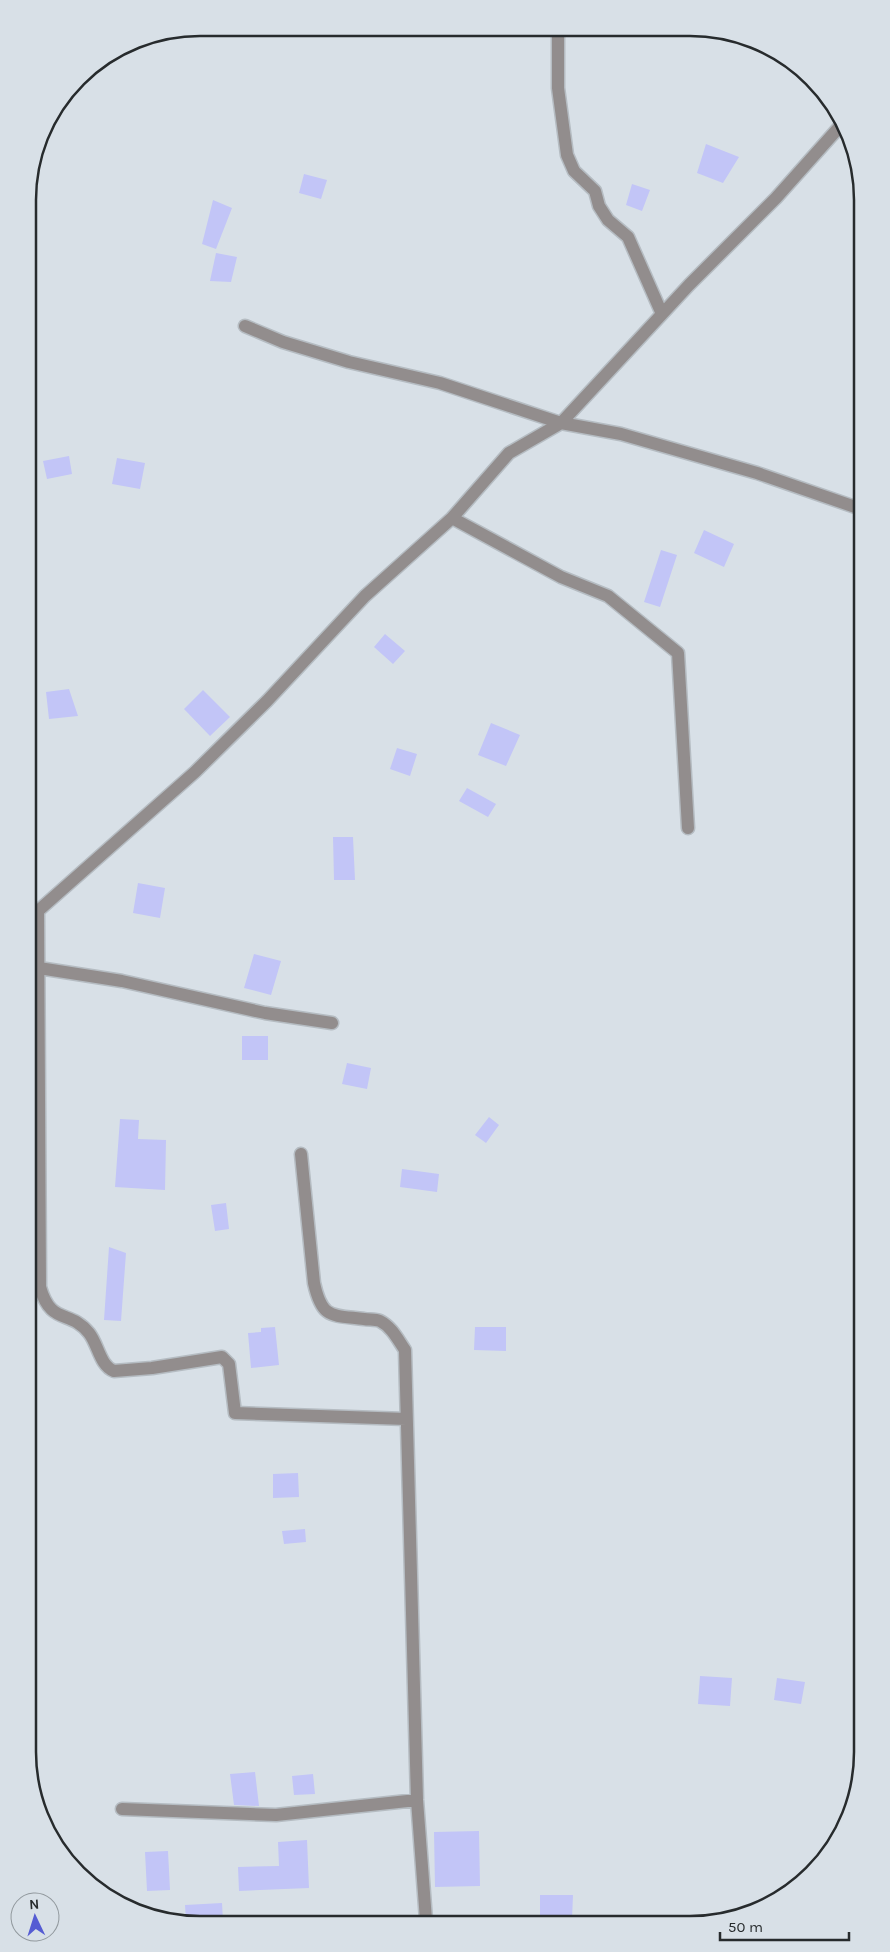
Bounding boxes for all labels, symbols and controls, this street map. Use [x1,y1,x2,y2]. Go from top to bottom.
north arrow [10,1892,60,1942]
text: N [29,1896,40,1913]
scale bar [720,1910,849,1942]
text: 50 m [728,1918,763,1936]

